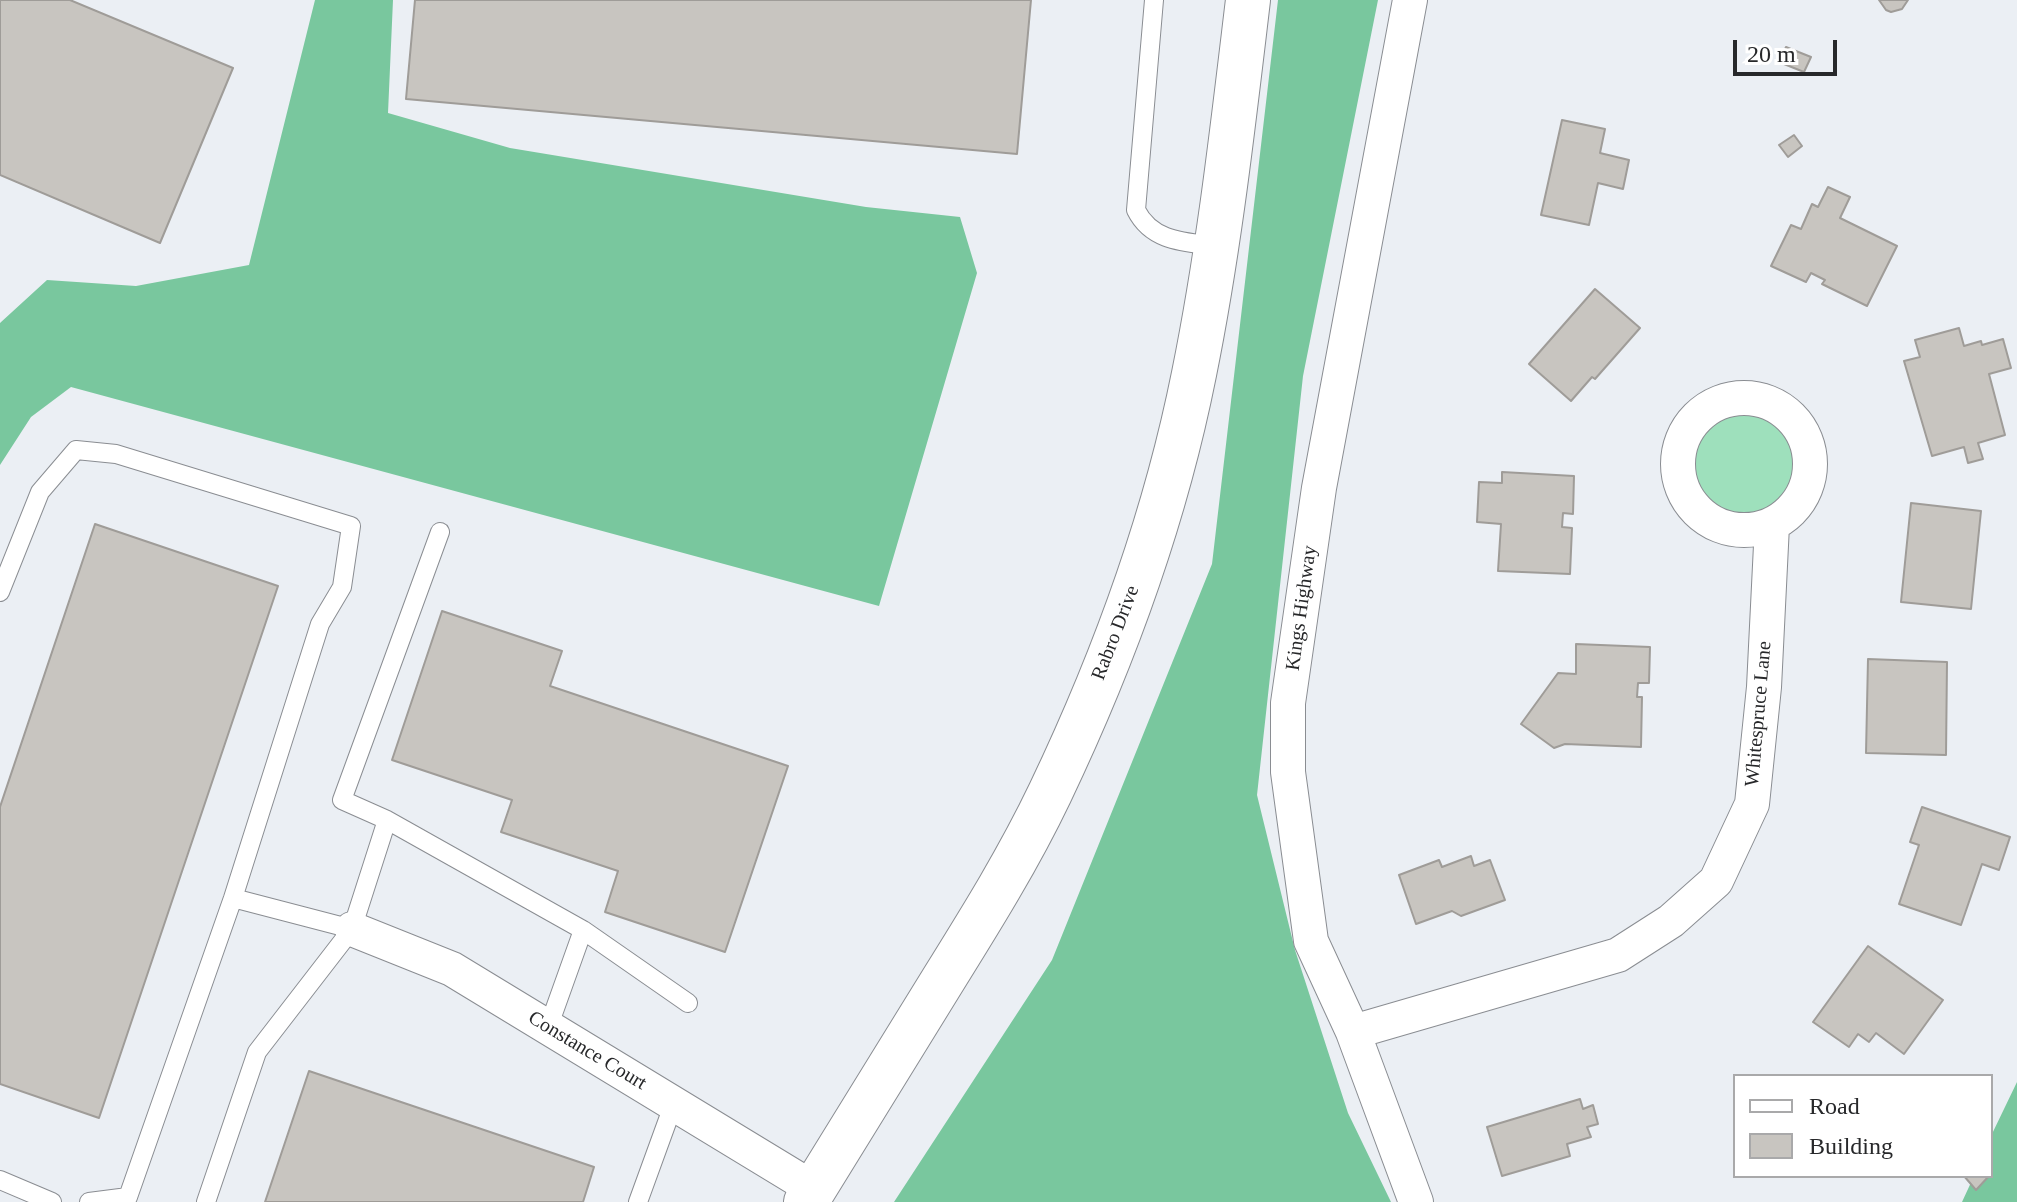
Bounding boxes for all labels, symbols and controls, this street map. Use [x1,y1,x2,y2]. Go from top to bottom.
scale bar [1737,24,1841,74]
text: 20 m [1747,41,1796,67]
street label: Kings Highway [1281,544,1323,672]
street label: Rabro Drive [1087,582,1145,684]
street label: Whitespruce Lane [1741,640,1777,788]
street label: Constance Court [523,1006,651,1096]
legend [1733,1074,1993,1178]
text: Road [1809,1093,1860,1119]
text: Building [1809,1133,1893,1159]

